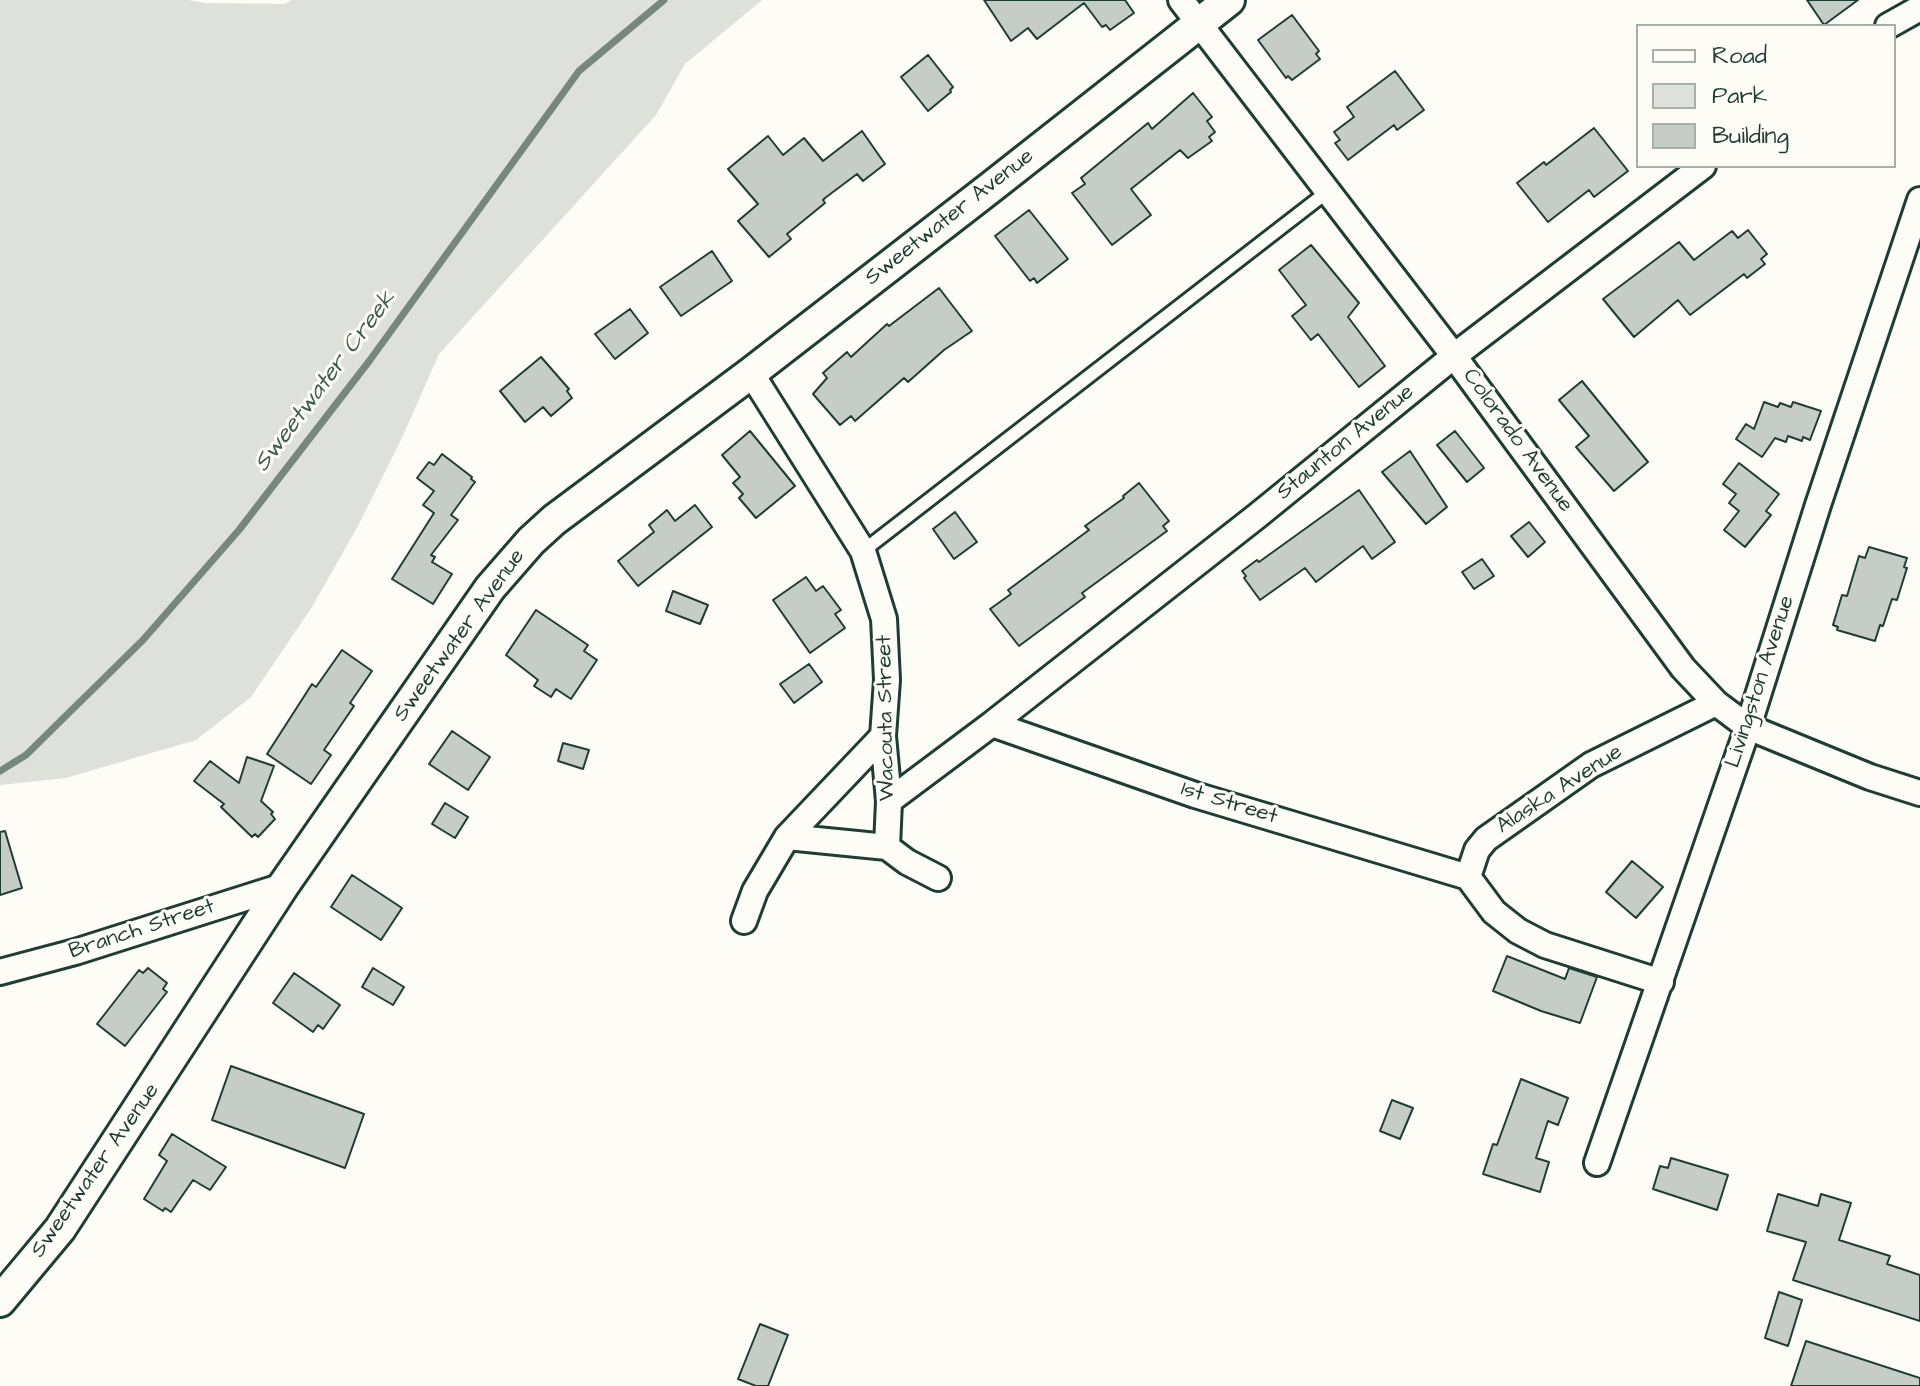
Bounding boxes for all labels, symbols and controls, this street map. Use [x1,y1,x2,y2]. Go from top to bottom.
legend [1636,24,1896,168]
text: Road [1712,39,1767,73]
text: Park [1712,79,1768,113]
text: Building [1712,119,1789,153]
street label: Sweetwater Avenue [860,144,1040,292]
water label: Sweetwater Creek [249,286,403,478]
street label: Colorado Avenue [1456,364,1578,518]
street label: Staunton Avenue [1272,380,1420,506]
street label: Sweetwater Avenue [389,545,531,727]
street label: Livingston Avenue [1721,593,1801,771]
street label: Wacouta Street [872,635,902,801]
street label: Alaska Avenue [1492,740,1628,840]
street label: 1st Street [1178,777,1280,831]
street label: Branch Street [66,894,218,966]
street label: Sweetwater Avenue [26,1079,166,1263]

